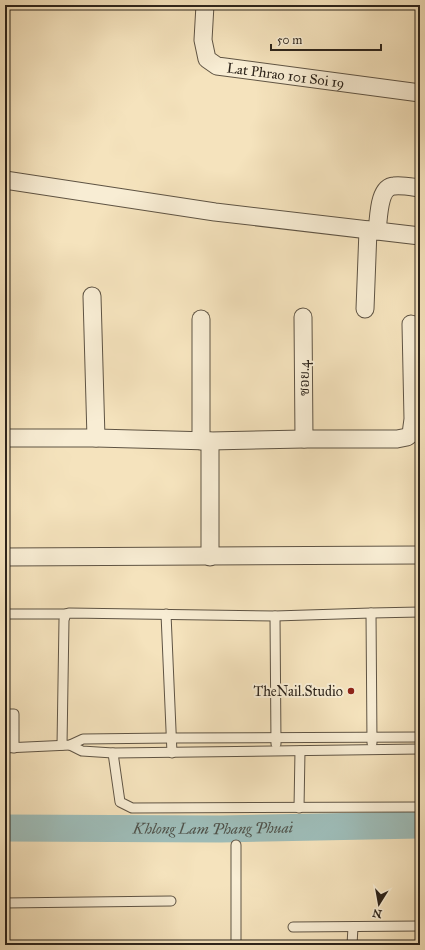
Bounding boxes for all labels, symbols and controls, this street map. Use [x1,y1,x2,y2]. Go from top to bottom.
scale bar [271,26,381,52]
text: 50 m [277,33,302,47]
street label: Lat Phrao 101 Soi 19 [226,59,346,91]
street label: ซอย.4 [296,359,313,396]
place label: TheNail.Studio [254,683,343,700]
marker: TheNail.Studio [346,686,356,696]
water label: Khlong Lam Phang Phuai [132,819,294,838]
north arrow [359,884,399,924]
text: N [371,906,383,921]

